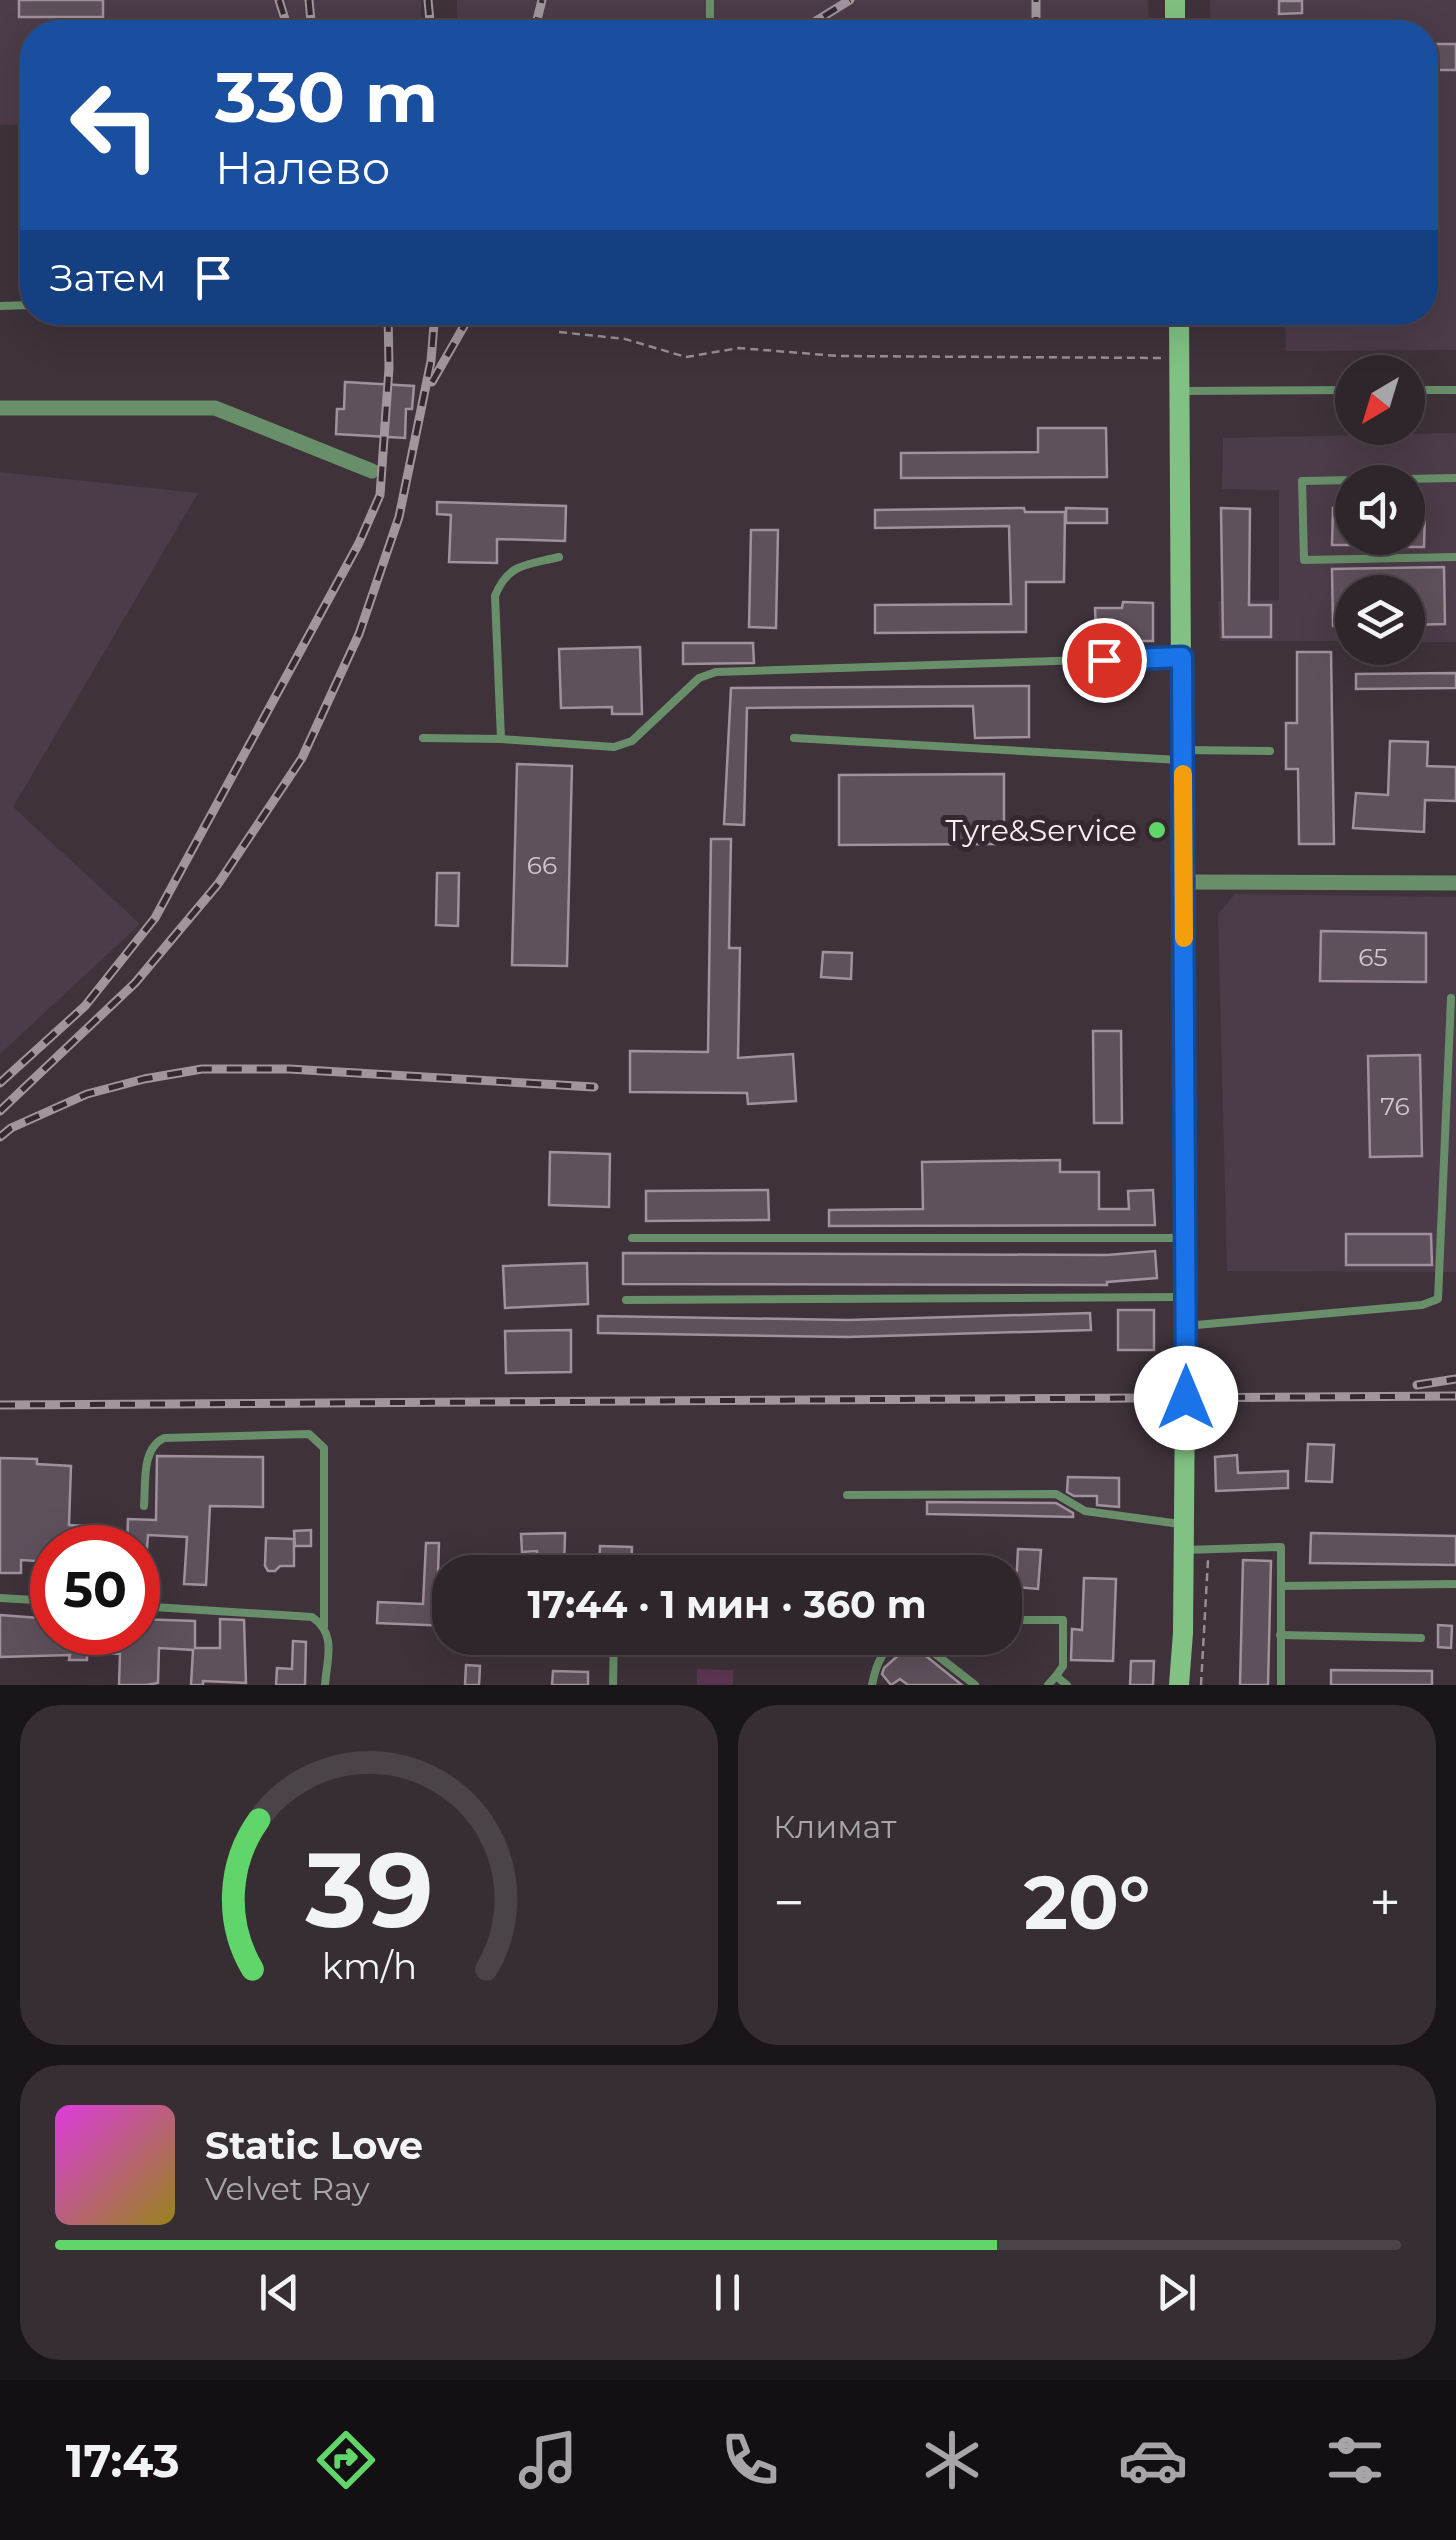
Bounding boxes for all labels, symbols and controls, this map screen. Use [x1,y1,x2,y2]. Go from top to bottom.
text: 330 m [215,54,438,140]
icon: left [50,60,180,190]
text: Налево [215,140,390,195]
icon: arrive [186,250,241,305]
text: Затем [50,254,166,301]
north arrow [1335,355,1425,445]
map controls [1335,355,1425,665]
button: sound [1335,465,1425,555]
button: layers [1335,575,1425,665]
pin [1062,618,1147,703]
icon: arrive [1077,633,1132,688]
place label: Tyre&Service [946,812,1137,849]
marker: Tyre&Service [1146,819,1168,841]
house number: 66 [527,850,557,880]
house number: 65 [1358,942,1388,972]
house number: 76 [1380,1091,1410,1121]
position arrow [1134,1346,1238,1450]
speed limit sign: 50 [30,1525,160,1655]
text: 17:44 · 1 мин · 360 m [527,1581,927,1628]
text: Климат [773,1807,896,1846]
text: 39 [304,1826,433,1953]
text: 20° [1024,1856,1150,1948]
text: − [773,1869,805,1936]
text: + [1369,1869,1401,1936]
text: km/h [321,1944,417,1988]
text: Static Love [205,2122,423,2169]
text: Velvet Ray [205,2169,370,2208]
icon: previous [252,2265,307,2320]
icon: pause [700,2265,755,2320]
icon: next [1149,2265,1204,2320]
icon: directions [311,2425,381,2495]
icon: music [513,2425,583,2495]
icon: phone [715,2425,785,2495]
icon: climate [917,2425,987,2495]
icon: car [1118,2425,1188,2495]
icon: filters [1320,2425,1390,2495]
text: 17:43 [66,2433,180,2488]

